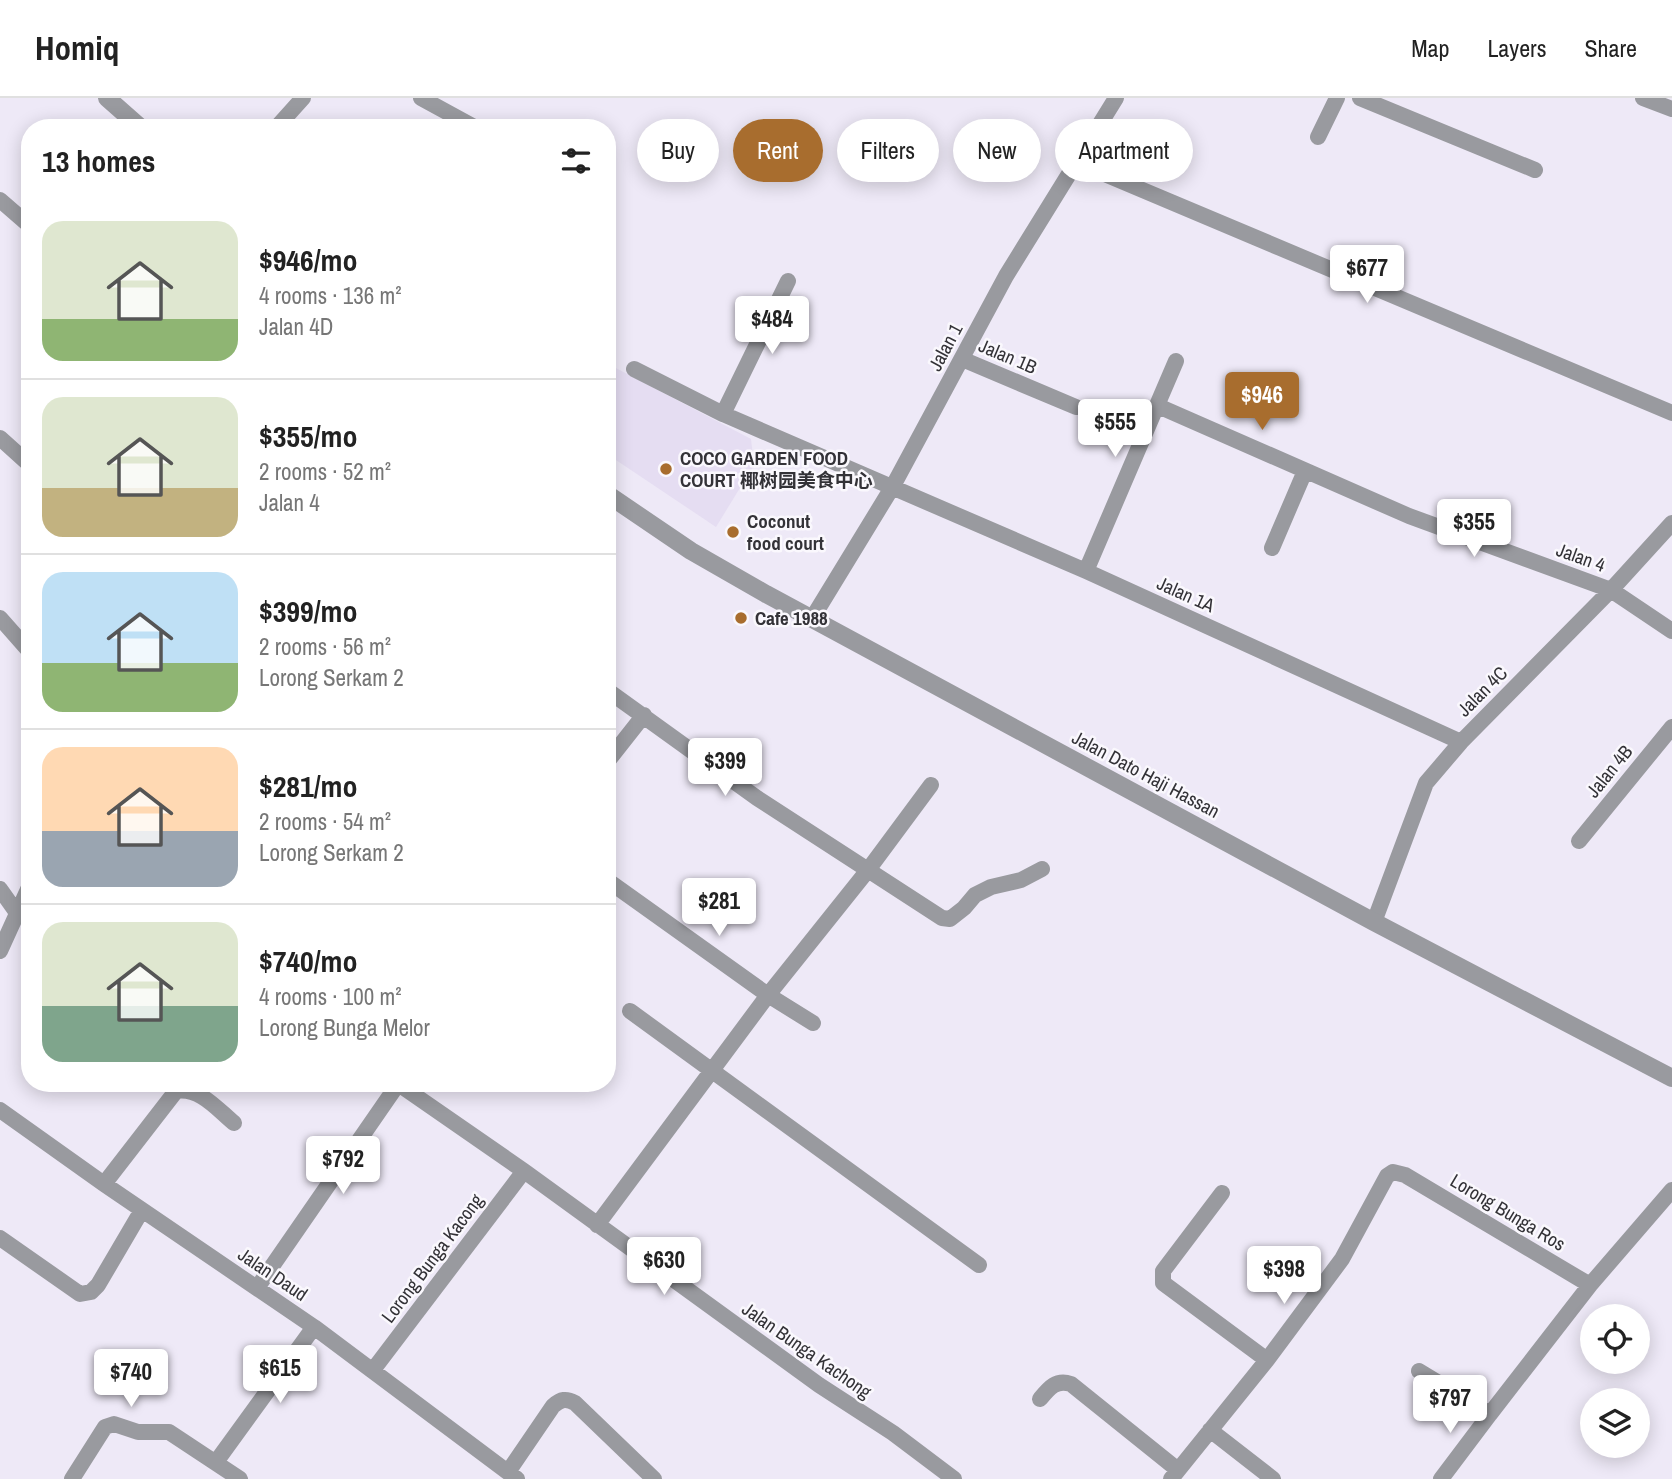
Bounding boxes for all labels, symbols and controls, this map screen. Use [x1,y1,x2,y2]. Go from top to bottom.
text: Homiq [35,26,119,70]
text: Map [1411,32,1449,64]
text: Layers [1487,32,1546,64]
text: Share [1584,32,1637,64]
chip: Buy [637,119,719,182]
chip: Rent [733,119,823,182]
chip: Filters [837,119,939,182]
chip: New [953,119,1041,182]
chip: Apartment [1055,119,1193,182]
text: 13 homes [42,141,156,181]
icon: filters [557,142,595,180]
text: $946/mo [259,240,357,280]
pin: $677 [1326,246,1408,305]
icon: home [98,249,182,333]
text: $677 [1346,252,1388,283]
text: 4 rooms · 136 m² [259,280,402,311]
pin: $484 [731,296,813,356]
text: $484 [751,303,793,334]
text: Jalan 4D [259,311,333,342]
street label: Jalan 1 [922,318,968,375]
street label: Jalan 1B [975,332,1041,380]
pin: $946 [1221,372,1303,432]
text: $946 [1241,379,1283,410]
pin: $555 [1074,400,1156,459]
text: $555 [1094,406,1136,437]
text: $355/mo [259,416,357,456]
icon: home [98,425,182,509]
place label: COCO GARDEN FOOD COURT 椰树园美食中心 [680,445,873,493]
text: 2 rooms · 52 m² [259,456,391,487]
marker: COCO GARDEN FOOD COURT 椰树园美食中心 [658,461,674,477]
text: Jalan 4 [259,487,320,518]
pin: $355 [1433,500,1515,559]
text: $355 [1453,506,1495,537]
place label: Coconut food court [747,508,824,556]
marker: Coconut food court [725,524,741,540]
street label: Jalan 4 [1553,536,1609,578]
street label: Jalan 1A [1153,570,1220,618]
text: $399/mo [259,591,357,631]
icon: home [98,600,182,684]
place label: Cafe 1988 [755,605,828,631]
marker: Cafe 1988 [733,610,749,626]
text: 2 rooms · 56 m² [259,631,391,662]
street label: Jalan 4C [1451,660,1513,722]
text: Lorong Serkam 2 [259,662,404,693]
street label: Jalan Dato Haji Hassan [1068,724,1224,824]
pin: $399 [684,738,766,798]
street label: Jalan 4B [1580,739,1638,803]
text: $399 [704,745,746,776]
text: $281/mo [259,766,357,806]
icon: home [98,775,182,859]
text: 2 rooms · 54 m² [259,806,391,837]
text: Lorong Serkam 2 [259,837,404,868]
pin: $281 [678,878,760,938]
text: $281 [698,885,740,916]
text: $740/mo [259,941,357,981]
icon: home [98,950,182,1034]
text: 4 rooms · 100 m² [259,981,402,1012]
text: Lorong Bunga Melor [259,1012,430,1043]
pin: $792 [302,1136,384,1196]
text: $792 [322,1143,364,1174]
street label: Lorong Bunga Ros [1446,1167,1571,1257]
street label: Lorong Bunga Kacong [375,1188,489,1328]
pin: $630 [623,1238,705,1297]
street label: Jalan Daud [233,1241,313,1307]
text: $630 [643,1244,685,1275]
pin: $398 [1243,1246,1325,1306]
text: $398 [1263,1253,1305,1284]
street label: Jalan Bunga Kachong [737,1296,877,1405]
map controls [1580,1304,1650,1458]
button: locate [1580,1304,1650,1374]
pin: $615 [239,1346,321,1405]
pin: $740 [90,1350,172,1409]
text: $615 [259,1352,301,1383]
text: $740 [110,1356,152,1387]
pin: $797 [1409,1376,1491,1435]
text: $797 [1429,1382,1471,1413]
button: layers [1580,1388,1650,1458]

